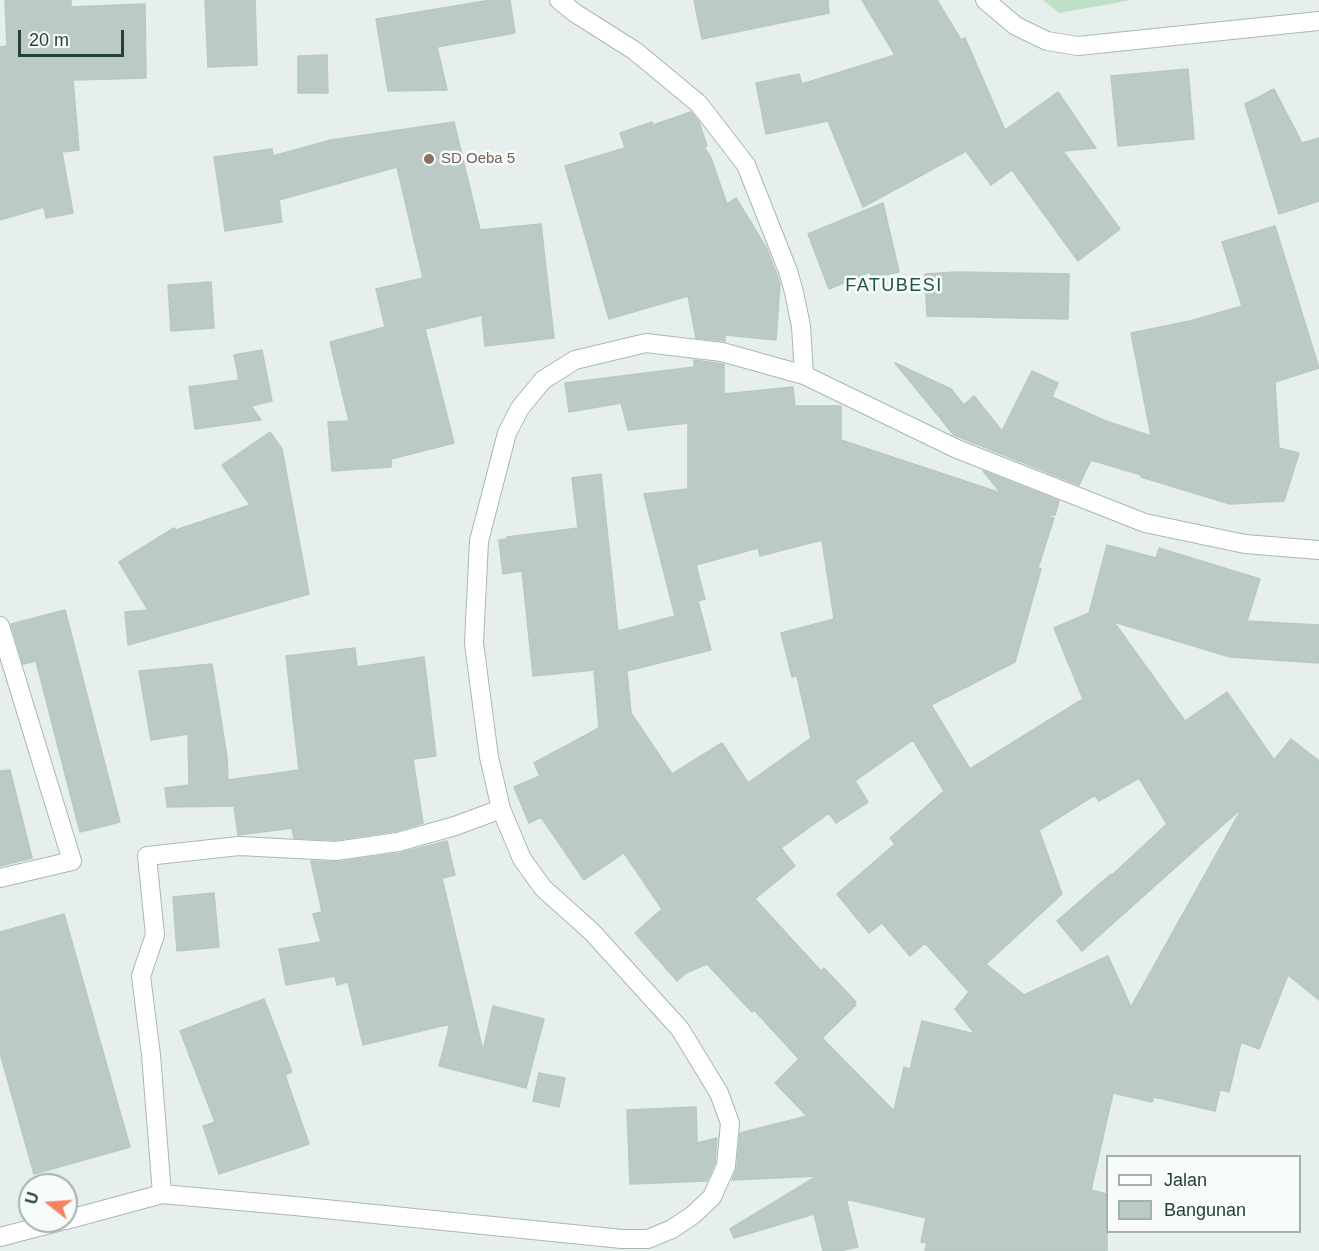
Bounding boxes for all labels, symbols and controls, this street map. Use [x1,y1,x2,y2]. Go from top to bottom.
scale bar [21,18,128,56]
text: 20 m [29,30,69,50]
place label: SD Oeba 5 [441,150,515,168]
marker: SD Oeba 5 [422,152,436,166]
district label: FATUBESI [845,275,943,297]
legend [1106,1155,1301,1233]
text: Jalan [1164,1170,1207,1190]
north arrow [18,1173,78,1233]
text: U [22,1190,42,1206]
text: Bangunan [1164,1200,1246,1220]

